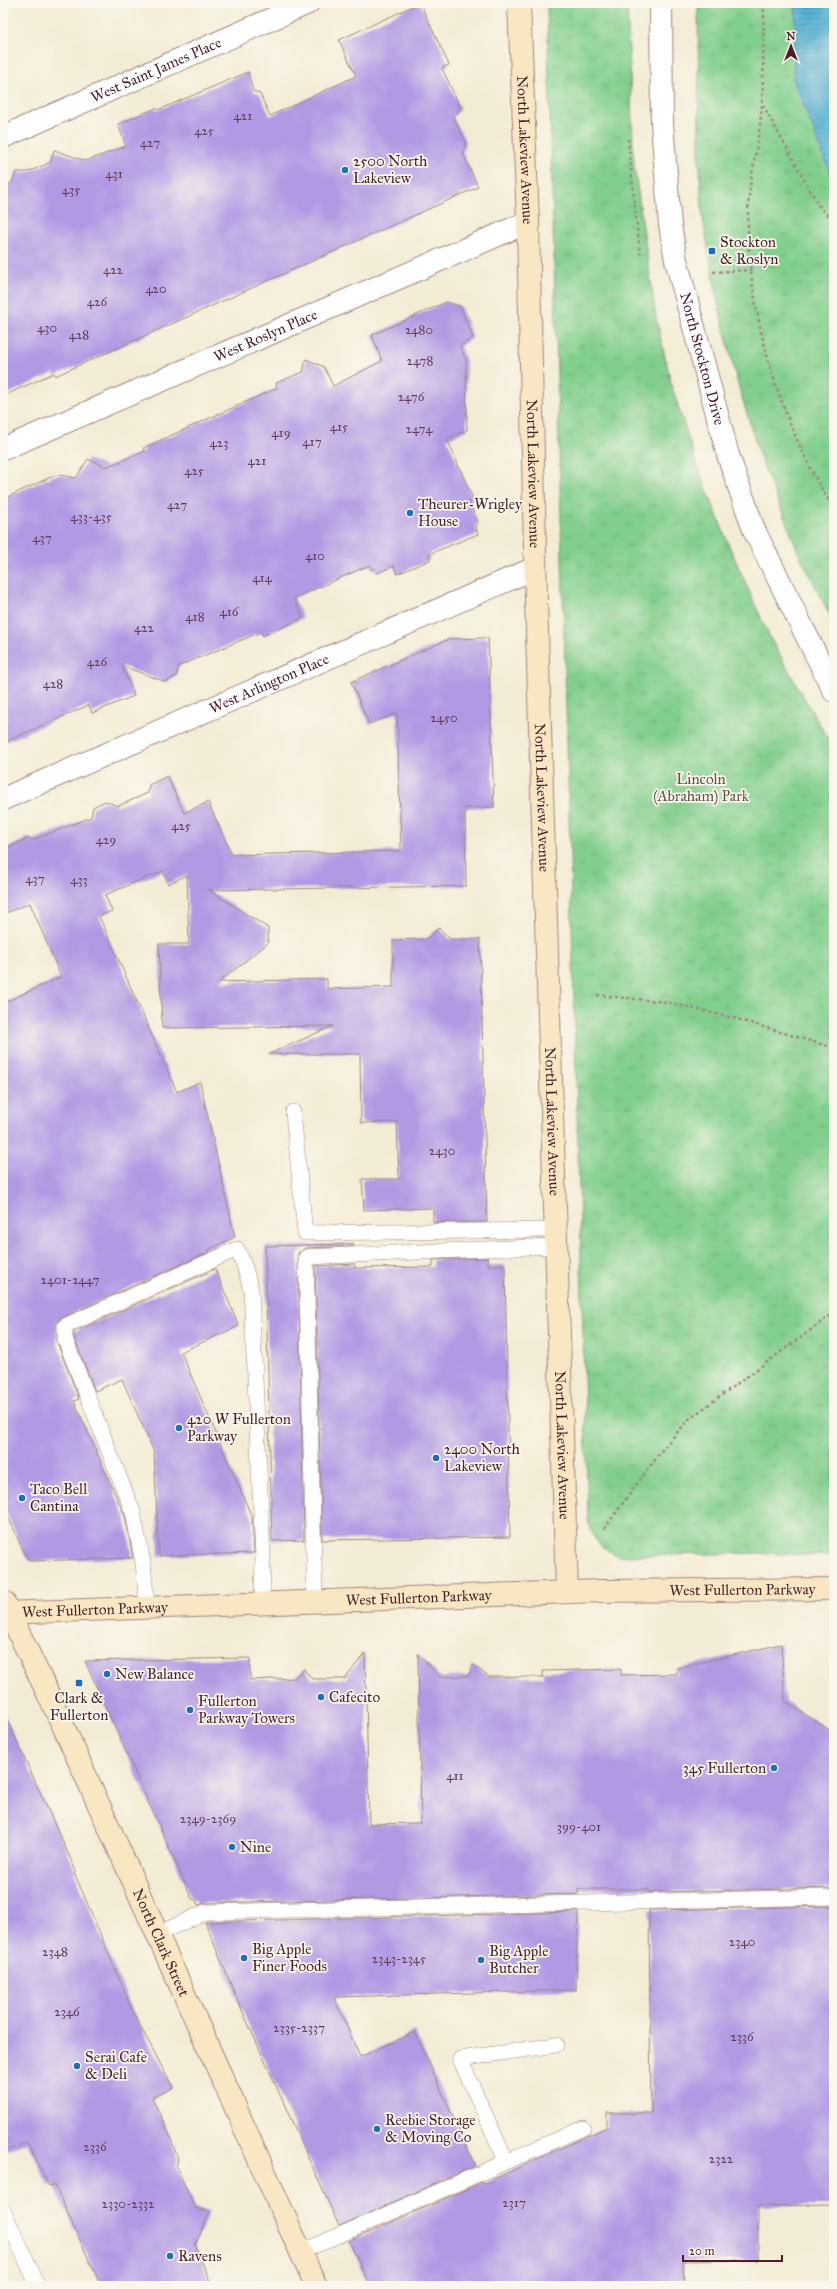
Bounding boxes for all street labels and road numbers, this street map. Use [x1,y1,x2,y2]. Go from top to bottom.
street label: West Saint James Place [88,33,224,106]
street label: North Lakeview Avenue [513,75,537,225]
street label: North Stockton Drive [676,290,729,427]
street label: West Roslyn Place [211,305,320,366]
street label: North Lakeview Avenue [523,399,544,548]
street label: West Arlington Place [206,650,332,717]
street label: North Lakeview Avenue [531,723,553,872]
street label: North Lakeview Avenue [541,1047,564,1196]
street label: North Lakeview Avenue [551,1371,574,1520]
street label: West Fullerton Parkway [669,1580,817,1599]
street label: West Fullerton Parkway [345,1586,493,1609]
street label: West Fullerton Parkway [22,1598,169,1621]
street label: North Clark Street [129,1886,193,2000]

